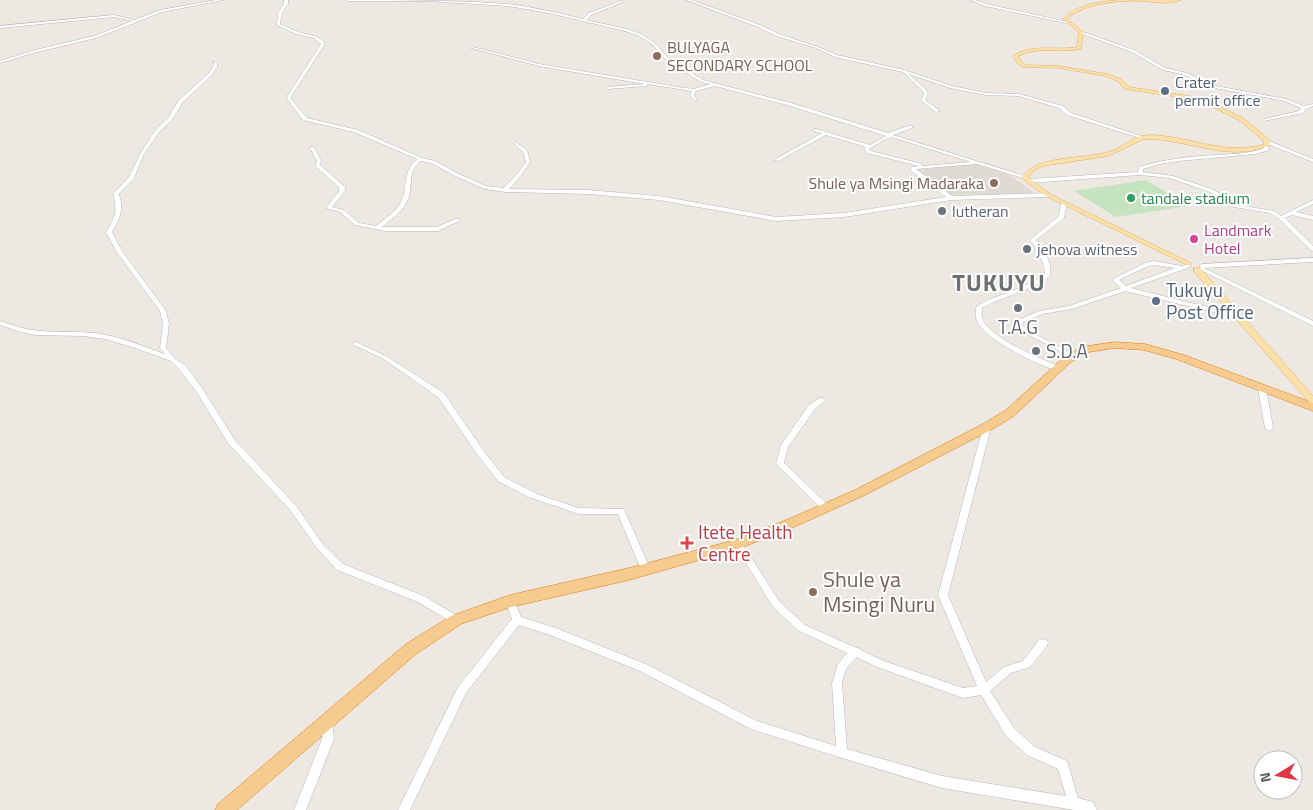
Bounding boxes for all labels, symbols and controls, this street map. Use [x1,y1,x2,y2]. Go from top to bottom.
place label: BULYAGA SECONDARY SCHOOL [667,35,813,77]
marker: BULYAGA SECONDARY SCHOOL [651,50,663,62]
place label: Crater permit office [1175,70,1261,112]
marker: Crater permit office [1159,85,1171,97]
place label: Shule ya Msingi Madaraka [808,171,984,195]
marker: Shule ya Msingi Madaraka [988,177,1000,189]
place label: tandale stadium [1141,186,1250,210]
marker: tandale stadium [1125,192,1137,204]
place label: lutheran [952,199,1009,223]
marker: lutheran [936,205,948,217]
place label: Landmark Hotel [1204,218,1272,260]
marker: Landmark Hotel [1188,233,1200,245]
place label: jehova witness [1036,237,1137,261]
marker: jehova witness [1021,243,1033,255]
district label: TUKUYU [952,264,1046,300]
place label: Tukuyu Post Office [1166,275,1254,326]
marker: Tukuyu Post Office [1150,295,1162,307]
marker: T.A.G [1012,302,1024,314]
place label: T.A.G [998,312,1038,341]
place label: S.D.A [1046,336,1088,365]
marker: S.D.A [1030,345,1042,357]
place label: Itete Health Centre [698,517,792,568]
marker: Itete Health Centre [680,536,694,550]
place label: Shule ya Msingi Nuru [823,562,935,621]
marker: Shule ya Msingi Nuru [807,586,819,598]
north arrow [1253,750,1303,800]
text: N [1254,771,1276,784]

